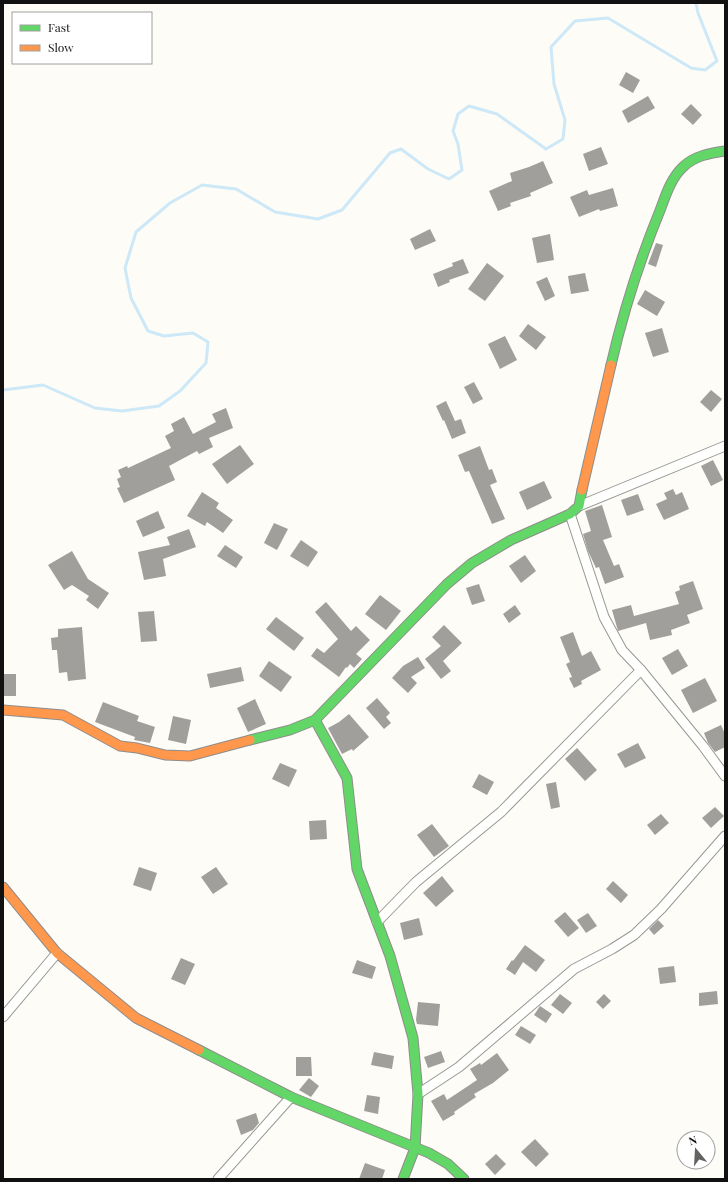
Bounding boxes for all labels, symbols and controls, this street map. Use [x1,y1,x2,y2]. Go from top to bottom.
legend [12,12,152,64]
text: Fast [48,19,71,35]
text: Slow [48,39,74,55]
north arrow [676,1130,716,1170]
text: N [687,1132,699,1148]

